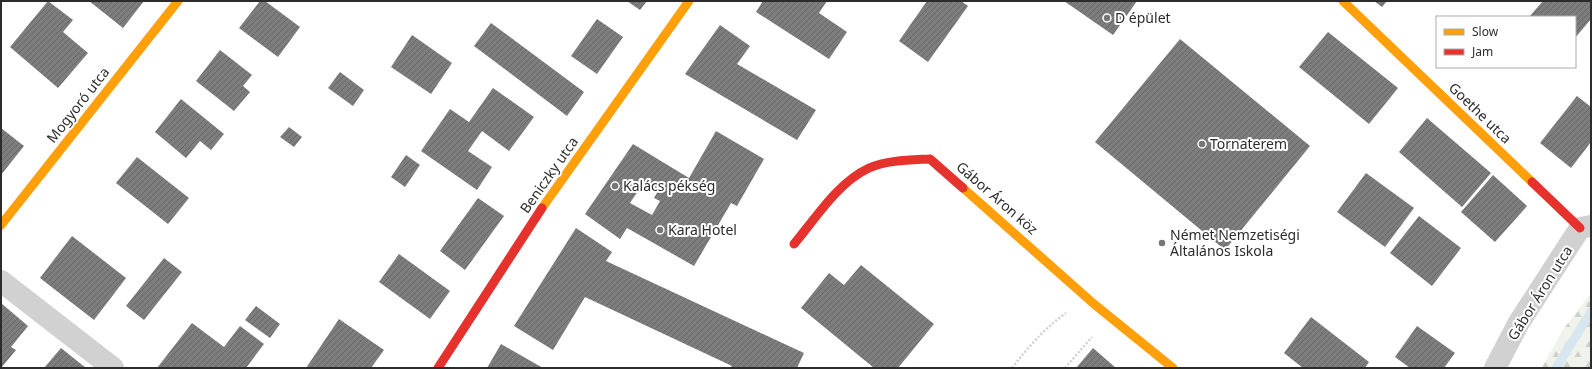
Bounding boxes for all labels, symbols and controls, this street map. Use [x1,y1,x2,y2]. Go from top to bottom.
place label: D épület [1115,8,1171,27]
marker: D épület [1102,13,1112,23]
legend [1436,16,1576,68]
text: Slow [1472,23,1499,40]
text: Jam [1471,43,1493,60]
street label: Mogyoró utca [42,63,113,147]
street label: Goethe utca [1445,78,1516,147]
street label: Beniczky utca [515,133,582,217]
place label: Tornaterem [1210,134,1287,153]
marker: Tornaterem [1197,139,1207,149]
street label: Gábor Áron köz [953,157,1042,239]
place label: Kalács pékség [623,176,715,195]
marker: Kalács pékség [610,181,620,191]
place label: Kara Hotel [668,220,737,239]
marker: Kara Hotel [655,225,665,235]
place label: Német Nemzetiségi Általános Iskola [1170,225,1300,260]
marker: Német Nemzetiségi Általános Iskola [1157,238,1167,248]
street label: Gábor Áron utca [1503,242,1576,344]

